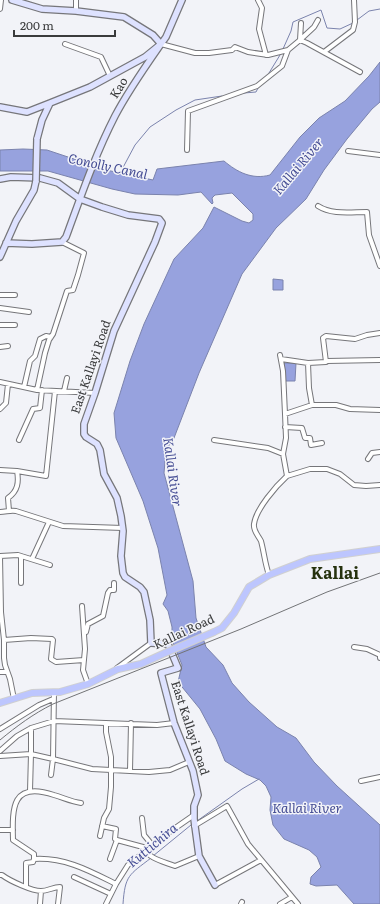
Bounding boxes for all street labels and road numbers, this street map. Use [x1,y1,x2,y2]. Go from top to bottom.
street label: Kao [105,73,132,102]
street label: East Kallayi Road [66,317,115,416]
street label: Kallai Road [150,609,218,653]
street label: East Kallayi Road [167,678,215,778]

